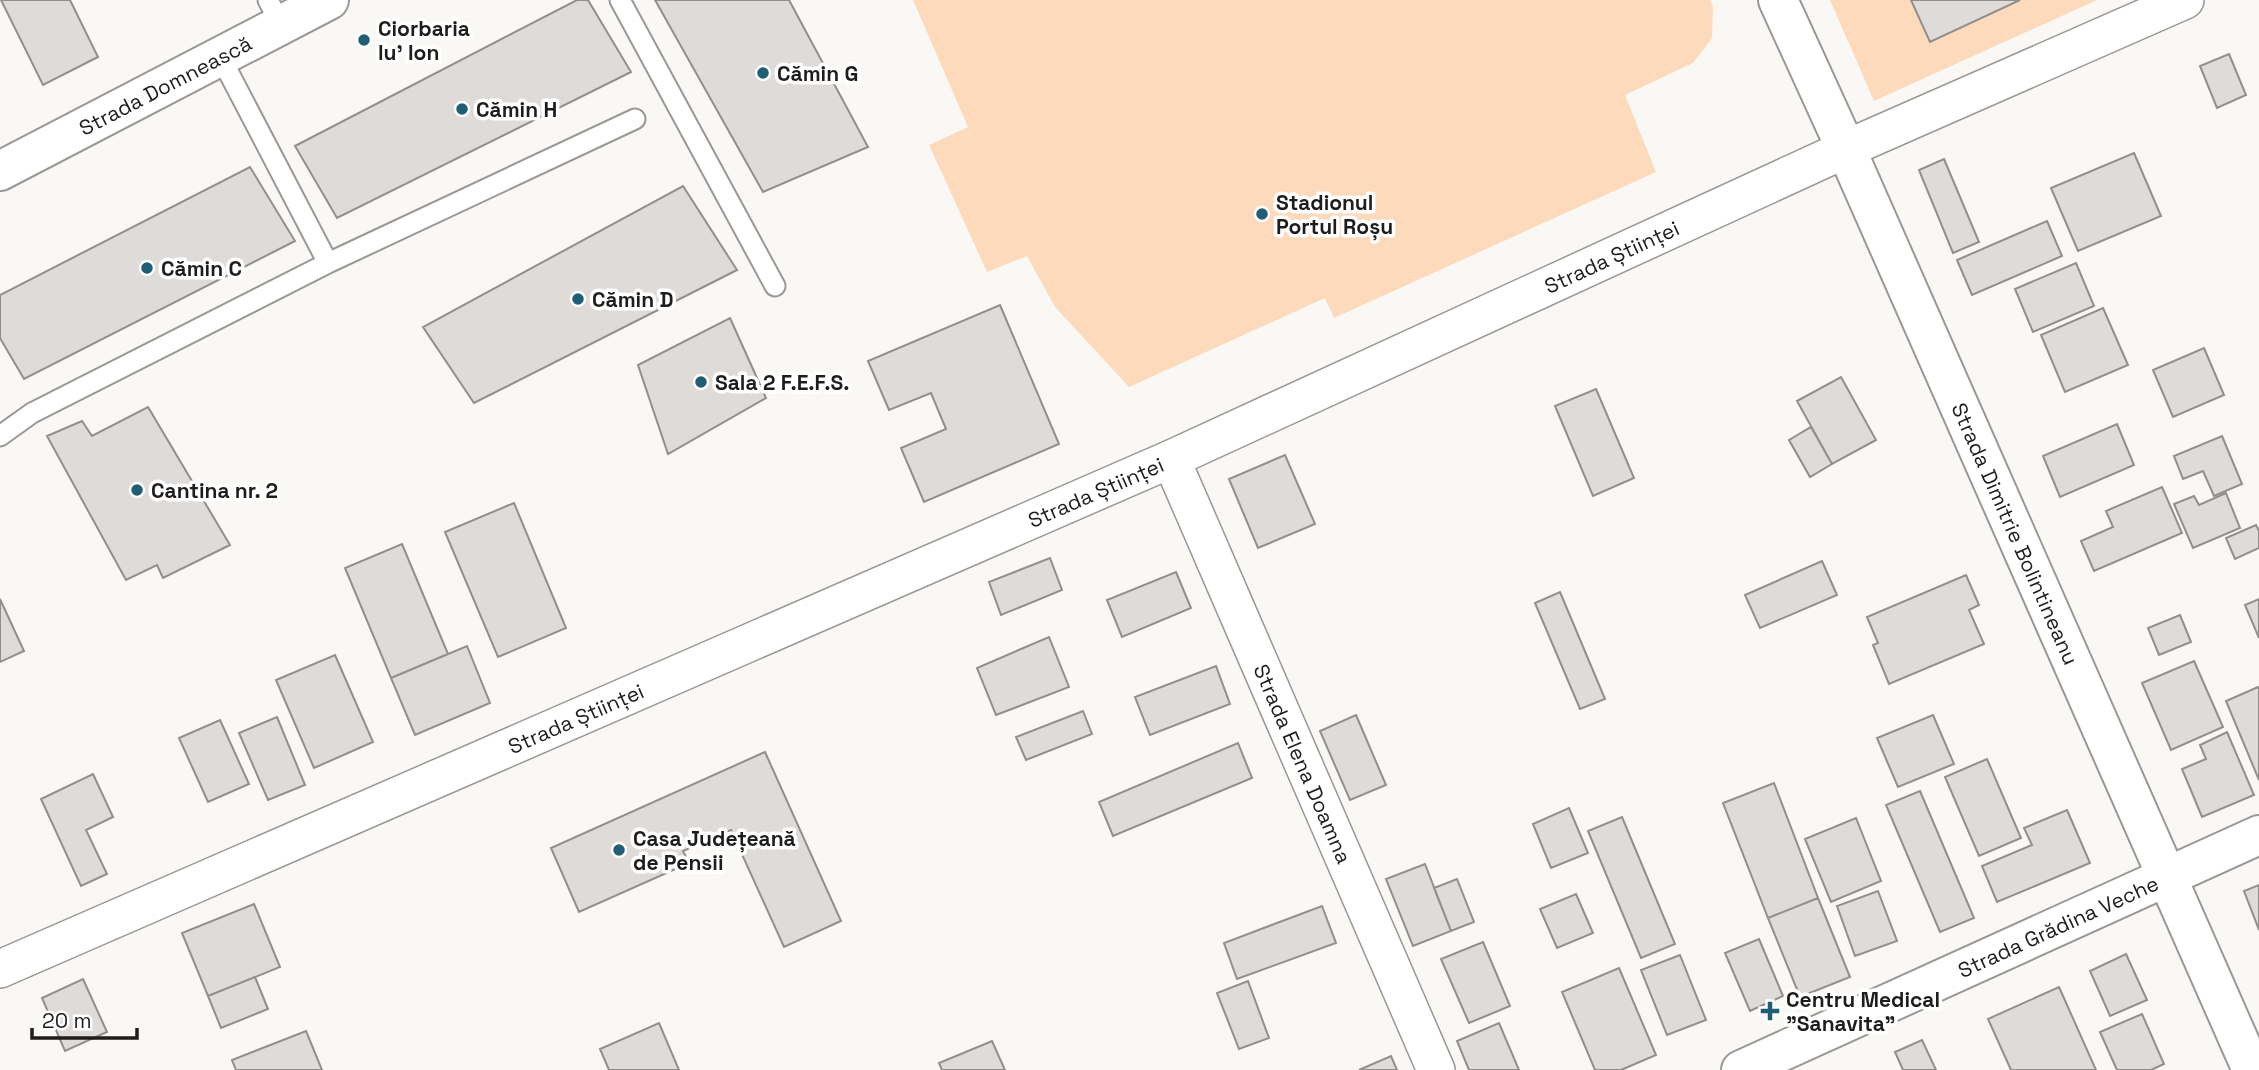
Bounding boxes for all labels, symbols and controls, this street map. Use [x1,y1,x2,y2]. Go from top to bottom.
place label: Ciorbaria lu’ Ion [378,15,470,66]
street label: Strada Domnească [74,29,256,141]
marker: Ciorbaria lu’ Ion [356,32,372,48]
place label: Cămin G [777,60,858,87]
marker: Cămin G [755,65,771,81]
place label: Cămin H [476,96,557,123]
marker: Cămin H [454,101,470,117]
place label: Stadionul Portul Roșu [1276,189,1393,241]
marker: Stadionul Portul Roșu [1254,206,1270,222]
street label: Strada Științei [1540,214,1683,299]
place label: Cămin C [161,255,242,282]
marker: Cămin C [139,260,155,276]
place label: Cămin D [592,286,673,313]
marker: Cămin D [570,291,586,307]
place label: Sala 2 F.E.F.S. [715,369,849,396]
marker: Sala 2 F.E.F.S. [693,374,709,390]
street label: Strada Dimitrie Bolintineanu [1946,398,2085,669]
street label: Strada Științei [1024,450,1168,533]
place label: Cantina nr. 2 [151,477,278,504]
marker: Cantina nr. 2 [129,482,145,498]
street label: Strada Elena Doamna [1248,660,1358,867]
street label: Strada Științei [504,677,648,760]
place label: Casa Județeană de Pensii [633,825,796,876]
marker: Casa Județeană de Pensii [611,842,627,858]
street label: Strada Grădina Veche [1953,869,2163,983]
place label: Centru Medical "Sanavita" [1786,986,1940,1037]
scale bar [32,996,136,1040]
marker: Centru Medical "Sanavita" [1760,1001,1780,1021]
text: 20 m [42,1007,92,1034]

